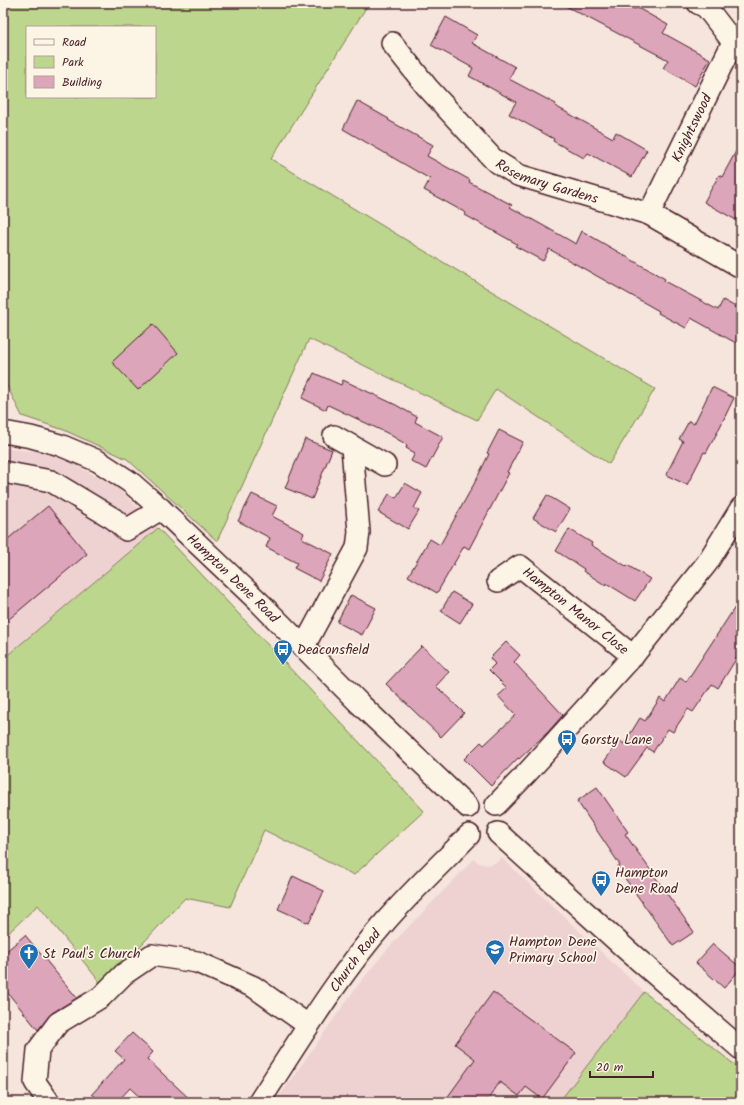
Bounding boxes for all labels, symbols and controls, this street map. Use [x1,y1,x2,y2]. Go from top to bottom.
legend [26,26,156,98]
text: Road [62,33,87,52]
text: Park [62,53,84,72]
text: Building [62,73,102,92]
street label: Knightswood [666,89,719,166]
street label: Rosemary Gardens [491,153,601,210]
street label: Hampton Dene Road [181,529,285,629]
street label: Hampton Manor Close [517,562,634,661]
bus stop icon: Deaconsfield [272,638,294,666]
place label: Deaconsfield [297,639,370,661]
bus stop icon: Gorsty Lane [556,728,578,756]
place label: Gorsty Lane [581,729,653,751]
place label: Hampton Dene Road [615,862,679,900]
bus stop icon: Hampton Dene Road [590,869,612,897]
street label: Church Road [324,924,387,997]
place label: Hampton Dene Primary School [509,931,597,969]
school or university icon: Hampton Dene Primary School [484,938,506,966]
church icon: St Paul's Church [18,942,40,970]
place label: St Paul's Church [43,943,140,965]
scale bar [590,1053,653,1079]
text: 20 m [596,1058,624,1077]

